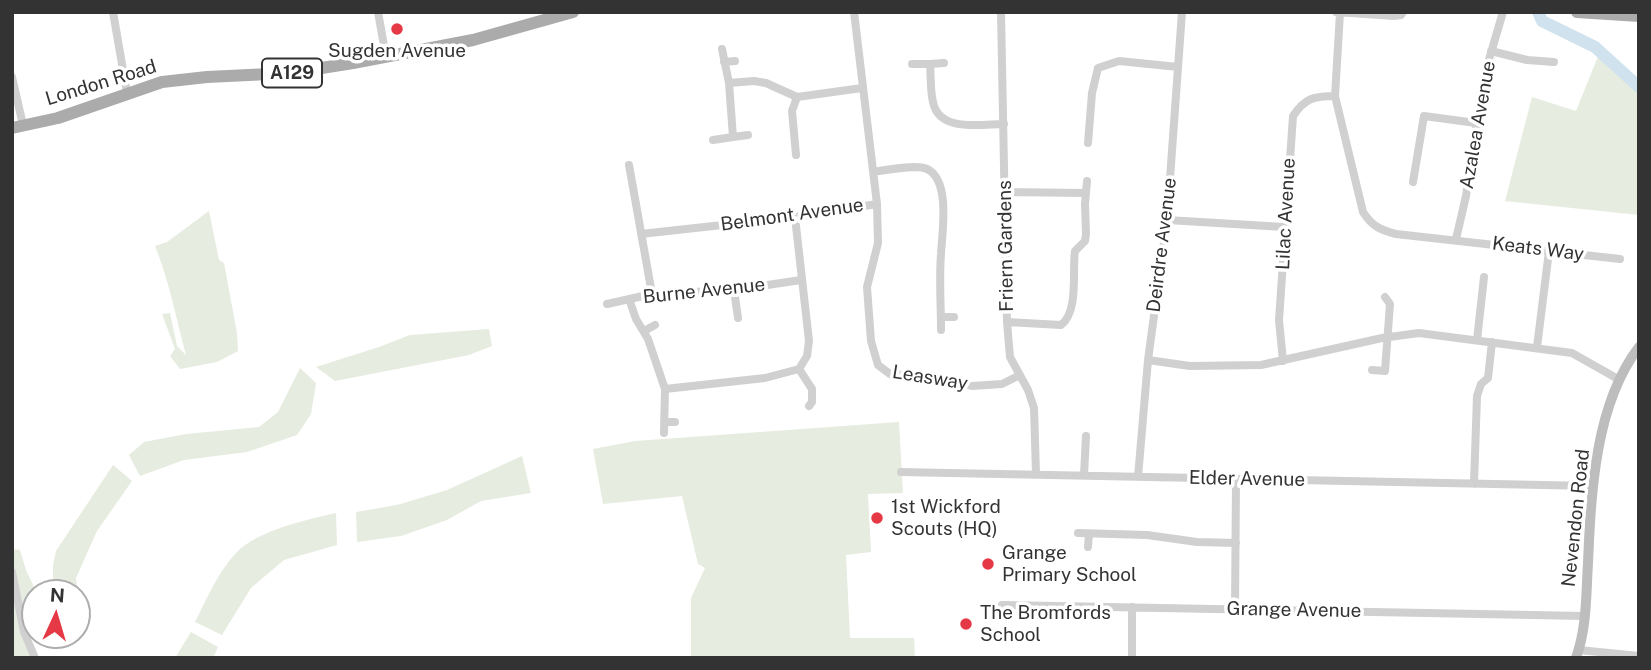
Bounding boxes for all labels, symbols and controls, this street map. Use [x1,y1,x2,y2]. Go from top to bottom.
marker: Sugden Avenue [389,21,405,37]
place label: Sugden Avenue [328,40,466,62]
street label: London Road [43,55,159,111]
road number: A129 [262,58,322,88]
street label: Azalea Avenue [1456,59,1500,191]
street label: Lilac Avenue [1272,157,1300,271]
street label: Deirdre Avenue [1142,176,1182,314]
street label: Friern Gardens [993,180,1019,312]
street label: Belmont Avenue [719,194,865,236]
street label: Keats Way [1491,232,1585,266]
street label: Burne Avenue [642,273,766,309]
street label: Leasway [891,361,969,395]
street label: Nevendon Road [1557,448,1595,588]
street label: Elder Avenue [1189,467,1305,491]
place label: 1st Wickford Scouts (HQ) [891,496,1001,540]
marker: 1st Wickford Scouts (HQ) [869,510,885,526]
place label: Grange Primary School [1002,542,1137,586]
marker: Grange Primary School [980,556,996,572]
north arrow [21,579,91,649]
text: N [49,584,65,607]
street label: Grange Avenue [1226,597,1362,623]
place label: The Bromfords School [980,602,1111,646]
marker: The Bromfords School [958,616,974,632]

